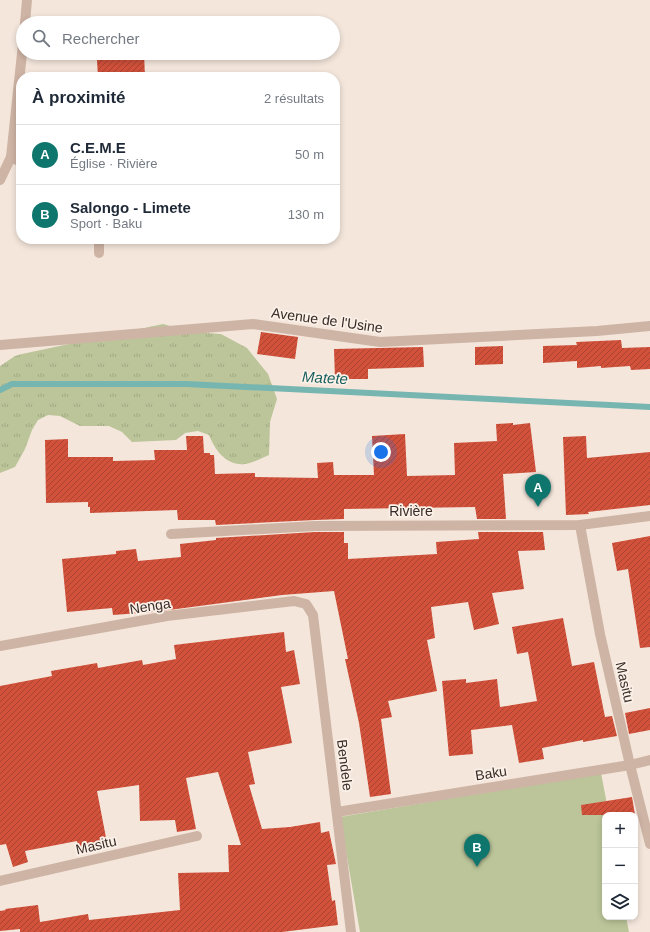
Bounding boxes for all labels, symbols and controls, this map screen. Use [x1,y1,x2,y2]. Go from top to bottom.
search box [16,16,340,60]
icon: search [30,27,52,49]
text: Rechercher [62,30,140,47]
text: À proximité [32,88,126,107]
text: 2 résultats [264,91,324,106]
text: C.E.M.E [70,139,126,156]
text: A [40,147,50,162]
text: 50 m [295,147,324,162]
text: Église · Rivière [70,156,157,171]
text: Salongo - Limete [70,199,191,216]
text: B [40,207,50,222]
text: 130 m [288,207,324,222]
text: Sport · Baku [70,216,142,231]
street label: Avenue de l'Usine [270,304,384,336]
water label: Matete [302,368,348,387]
your location [371,442,391,462]
pin: A [525,474,551,507]
street label: Rivière [389,503,433,519]
street label: Nenga [128,595,172,617]
street label: Masitu [613,660,637,704]
street label: Bendele [334,739,356,792]
street label: Baku [474,763,508,783]
map controls [602,812,638,920]
button: + [602,812,638,848]
street label: Masitu [74,833,118,857]
pin: B [464,834,490,867]
button: − [602,848,638,884]
button: layers [602,884,638,920]

